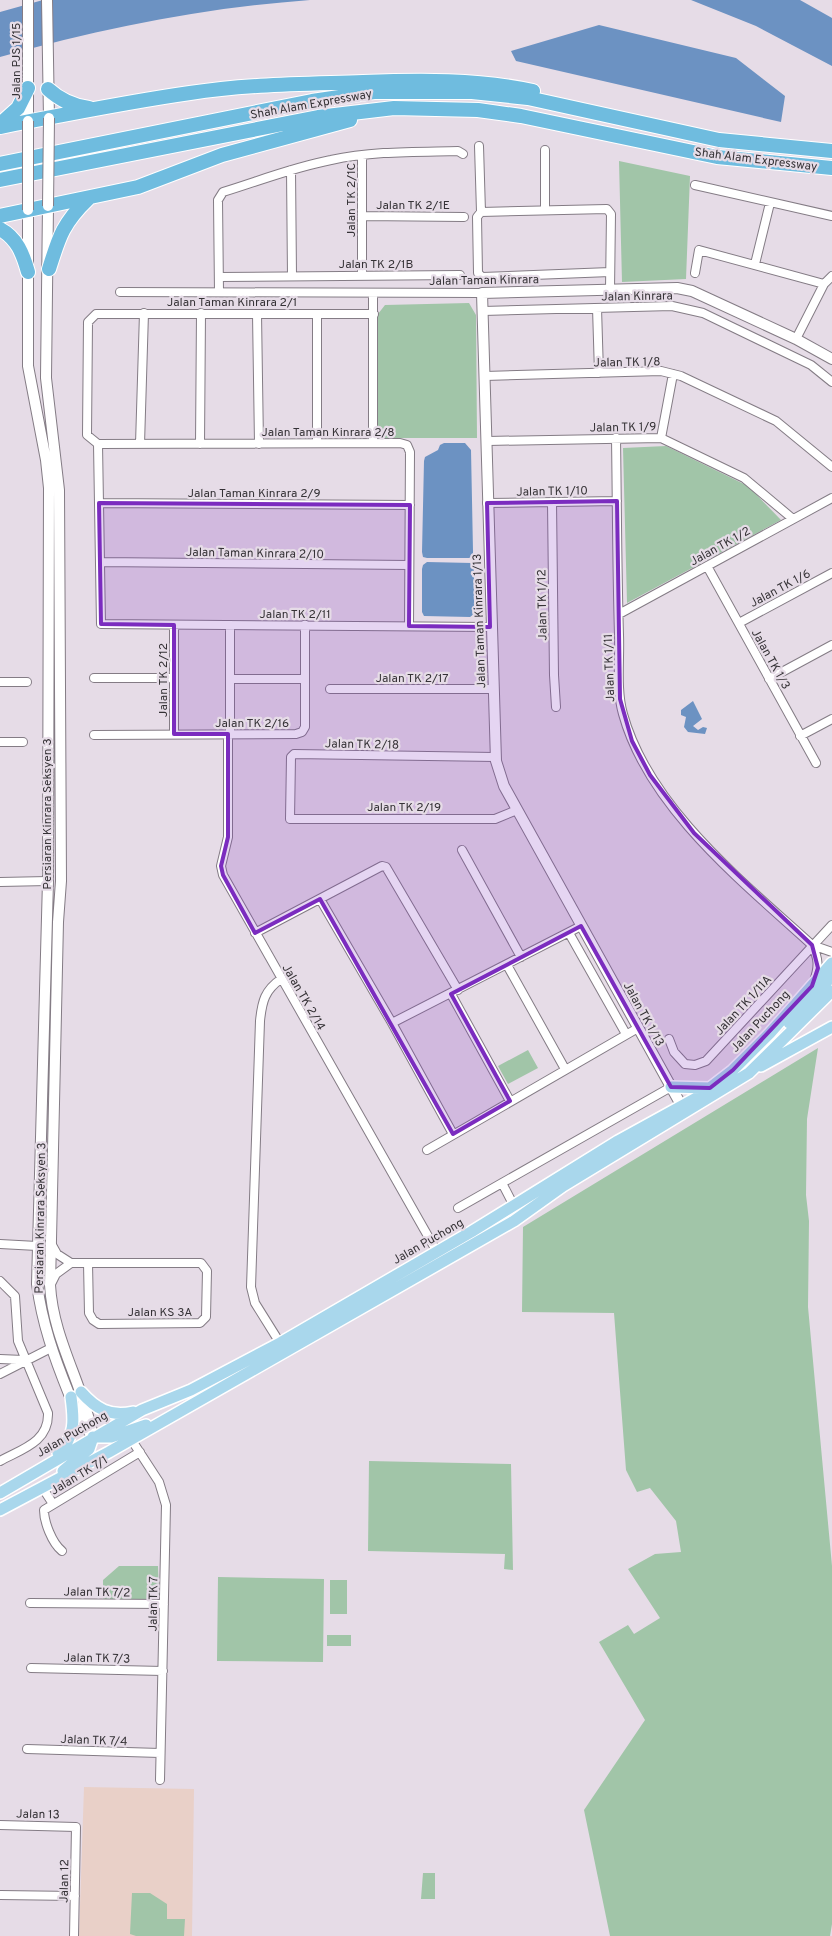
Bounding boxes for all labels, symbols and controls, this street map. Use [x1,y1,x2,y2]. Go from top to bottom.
street label: Jalan PJS 1/15 [9,23,25,99]
street label: Shah Alam Expressway [249,86,373,124]
street label: Shah Alam Expressway [694,145,818,175]
street label: Jalan TK 2/1C [344,162,360,237]
street label: Jalan TK 2/1E [376,198,450,214]
street label: Jalan TK 2/1B [339,257,414,273]
street label: Jalan Taman Kinrara [429,272,539,290]
street label: Jalan Kinrara [601,288,673,306]
street label: Jalan Taman Kinrara 2/1 [167,295,297,311]
street label: Jalan TK 1/8 [593,354,661,372]
street label: Jalan TK 1/9 [589,419,657,437]
street label: Jalan Taman Kinrara 2/8 [261,425,395,441]
street label: Jalan TK 1/10 [516,483,588,501]
street label: Jalan Taman Kinrara 2/9 [187,486,321,502]
street label: Jalan TK 1/2 [687,524,754,570]
street label: Jalan Taman Kinrara 2/10 [186,545,324,563]
street label: Jalan Taman Kinrara 1/13 [470,553,490,689]
street label: Jalan TK 1/6 [747,566,814,612]
street label: Jalan TK 1/12 [534,569,552,641]
street label: Jalan TK 2/11 [259,607,331,623]
street label: Jalan TK 1/3 [747,626,793,693]
street label: Jalan TK 1/11 [601,633,619,703]
street label: Jalan TK 2/12 [156,643,172,717]
street label: Jalan TK 2/17 [375,671,449,687]
street label: Jalan TK 2/16 [215,716,289,732]
street label: Jalan TK 2/18 [325,736,399,754]
street label: Persiaran Kinrara Seksyen 3 [40,738,56,890]
street label: Jalan TK 2/19 [367,800,441,816]
street label: Jalan TK 2/14 [278,961,329,1034]
street label: Jalan TK 1/11A [712,972,776,1039]
street label: Jalan TK 1/13 [619,979,667,1050]
street label: Jalan Puchong [728,987,794,1056]
street label: Persiaran Kinrara Seksyen 3 [32,1142,50,1294]
street label: Jalan Puchong [390,1215,467,1269]
street label: Jalan KS 3A [128,1305,192,1321]
street label: Jalan Puchong [34,1408,111,1462]
street label: Jalan TK 7/1 [48,1452,111,1499]
street label: Jalan TK 7 [146,1576,162,1632]
street label: Jalan TK 7/2 [63,1584,131,1602]
street label: Jalan TK 7/3 [63,1650,131,1668]
street label: Jalan TK 7/4 [60,1732,128,1750]
street label: Jalan 13 [16,1807,60,1823]
street label: Jalan 12 [57,1859,73,1903]

